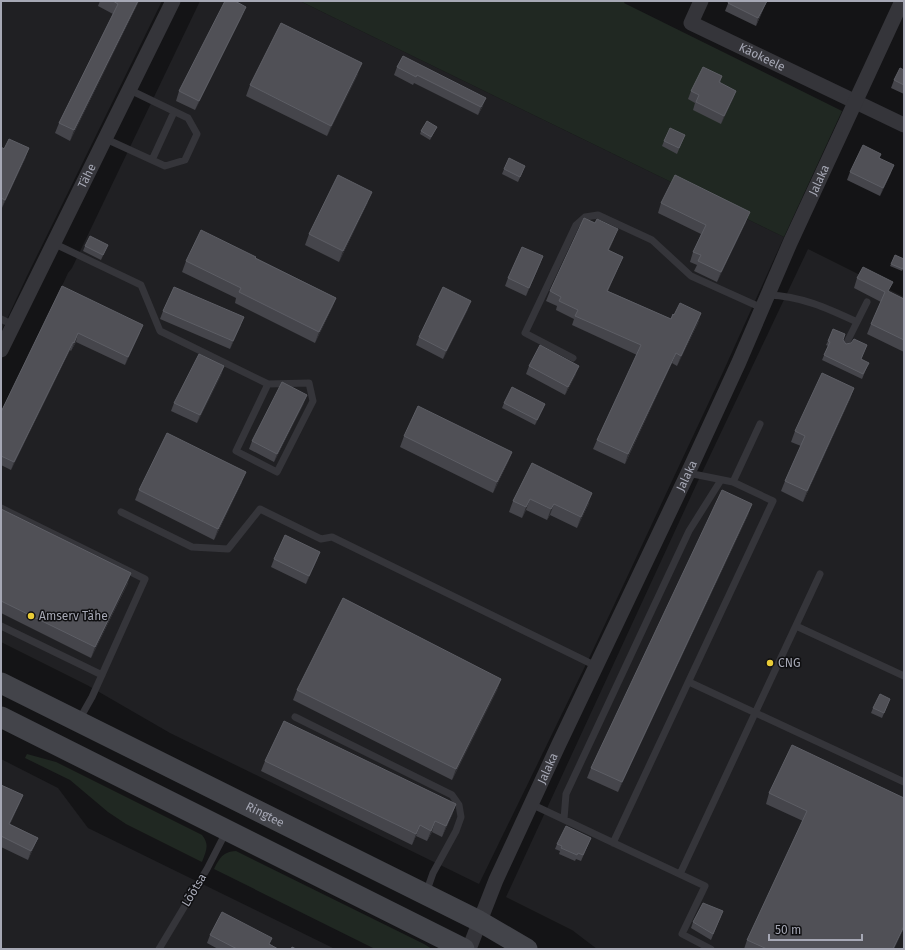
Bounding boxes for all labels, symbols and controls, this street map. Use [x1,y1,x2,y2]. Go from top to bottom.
street label: Käokeele [737,40,788,74]
street label: Tähe [75,161,99,191]
street label: Jalaka [806,162,832,198]
street label: Jalaka [673,458,700,494]
place label: Amserv Tähe [39,609,108,623]
marker: Amserv Tähe [26,611,36,621]
place label: CNG [778,656,801,670]
marker: CNG [765,658,775,668]
street label: Jalaka [534,751,561,786]
street label: Ringtee [244,799,287,830]
street label: Lõõtsa [179,871,209,909]
scale bar [769,916,862,942]
text: 50 m [775,923,801,937]

